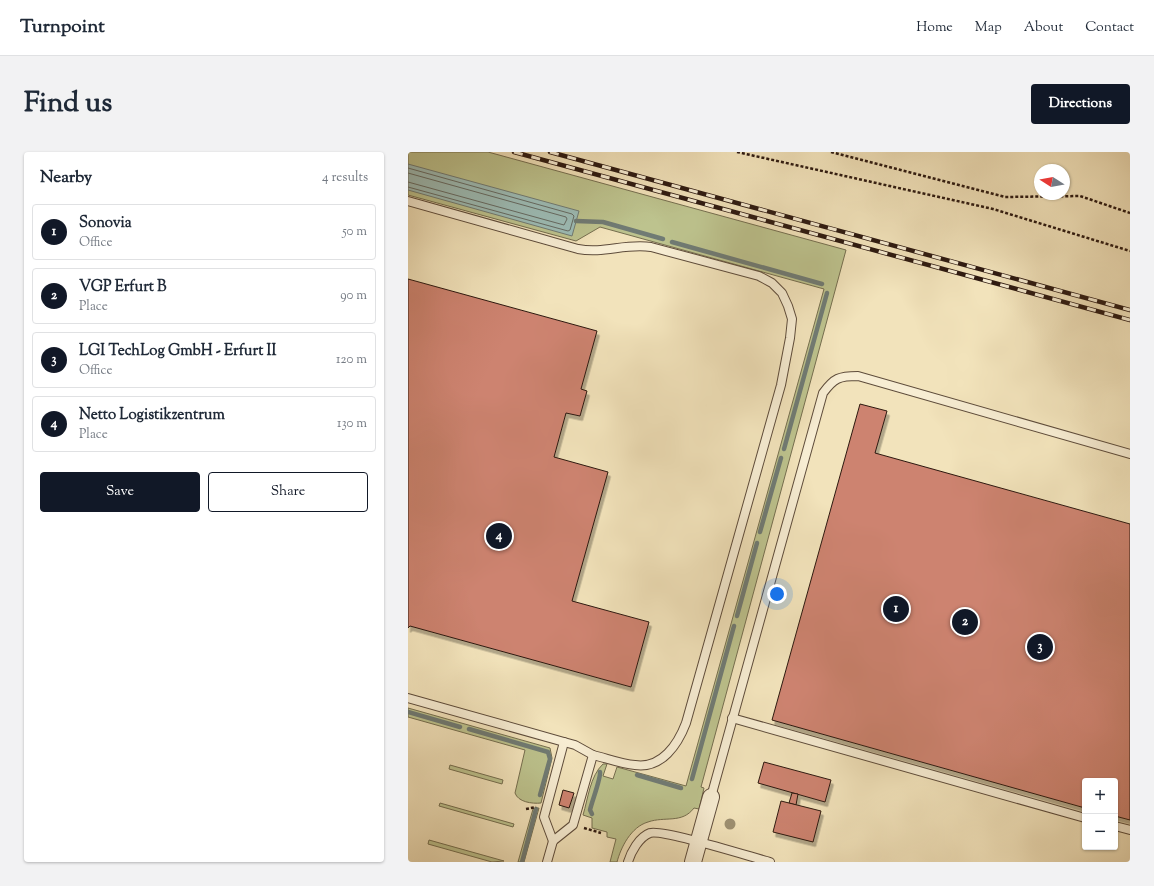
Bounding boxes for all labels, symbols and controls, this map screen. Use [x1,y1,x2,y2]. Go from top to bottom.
text: Turnpoint [20,14,105,41]
text: Home [916,18,953,38]
text: Map [975,18,1002,38]
text: About [1024,18,1063,38]
text: Contact [1085,18,1134,38]
text: Find us [24,84,112,124]
button: Directions [1031,84,1130,124]
north arrow [1034,164,1070,200]
text: Nearby [40,166,92,190]
text: 4 results [322,169,368,187]
text: Sonovia [79,213,132,234]
text: 1 [52,223,56,241]
text: 50 m [342,223,367,241]
text: Office [79,234,112,252]
text: VGP Erfurt B [79,277,167,298]
text: 2 [51,287,57,305]
text: 90 m [340,287,367,305]
text: Place [79,298,108,316]
text: LGI TechLog GmbH - Erfurt II [79,341,276,362]
text: 3 [51,351,57,369]
text: 120 m [336,351,367,369]
text: Office [79,362,112,380]
text: Netto Logistikzentrum [79,405,225,426]
text: 4 [51,415,57,433]
text: 130 m [337,415,367,433]
text: Place [79,426,108,444]
button: Save [40,472,200,512]
button: Share [208,472,368,512]
pin: 4 [486,521,512,551]
your location [767,584,787,604]
pin: 1 [883,594,909,624]
pin: 2 [952,607,978,637]
pin: 3 [1027,632,1053,662]
map controls [1082,778,1118,850]
button: + [1082,778,1118,814]
button: − [1082,814,1118,850]

